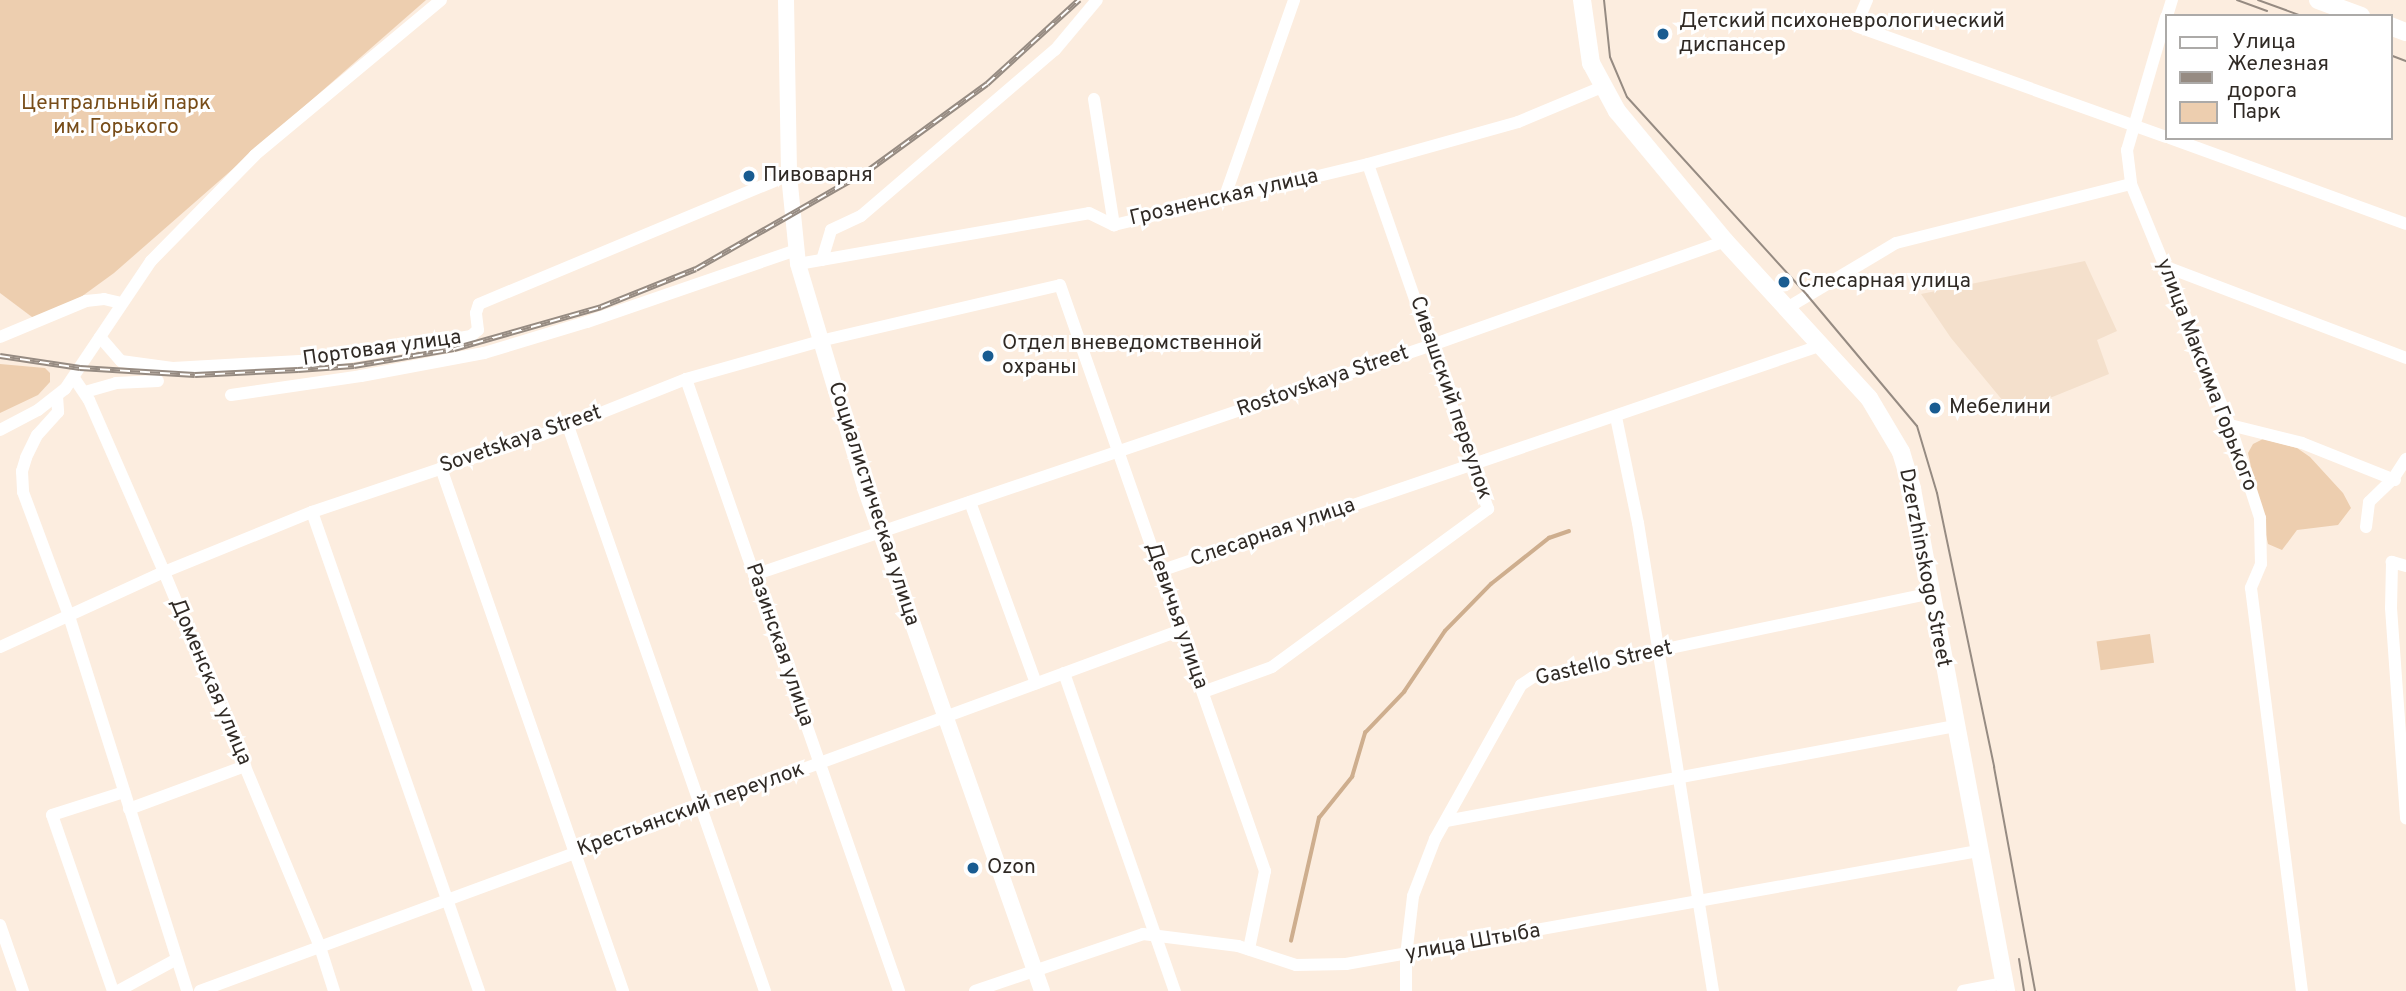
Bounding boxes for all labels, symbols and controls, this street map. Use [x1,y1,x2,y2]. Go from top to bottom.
place label: Детский психоневрологический диспансер [1679,9,2005,59]
legend [2164,14,2392,140]
marker: Детский психоневрологический диспансер [1653,24,1673,44]
text: Улица [2232,29,2296,56]
text: Железная дорога [2227,51,2329,105]
park label: Центральный парк им. Горького [21,91,211,141]
text: Парк [2232,99,2281,126]
place label: Пивоварня [763,163,873,189]
street label: Грозненская улица [1127,164,1321,232]
marker: Пивоварня [741,168,757,184]
street label: улица Максима Горького [2150,255,2262,495]
place label: Слесарная улица [1798,269,1971,295]
marker: Слесарная улица [1776,274,1792,290]
street label: Сивашский переулок [1403,293,1497,503]
street label: Портовая улица [301,325,463,373]
place label: Отдел вневедомственной охраны [1002,331,1262,381]
street label: Rostovskaya Street [1234,341,1412,423]
marker: Отдел вневедомственной охраны [980,348,996,364]
street label: Социалистическая улица [822,379,924,629]
place label: Мебелини [1949,395,2051,421]
marker: Мебелини [1927,400,1943,416]
street label: Sovetskaya Street [437,401,605,479]
street label: Dzerzhinskogo Street [1892,466,1956,670]
street label: Слесарная улица [1187,493,1359,573]
street label: Девичья улица [1139,539,1213,693]
street label: Разинская улица [739,560,819,730]
street label: Доменская улица [163,595,257,769]
street label: Gastello Street [1533,636,1675,692]
street label: Крестьянский переулок [574,757,808,863]
place label: Ozon [987,855,1036,881]
marker: Ozon [965,860,981,876]
street label: улица Штыба [1404,919,1542,967]

